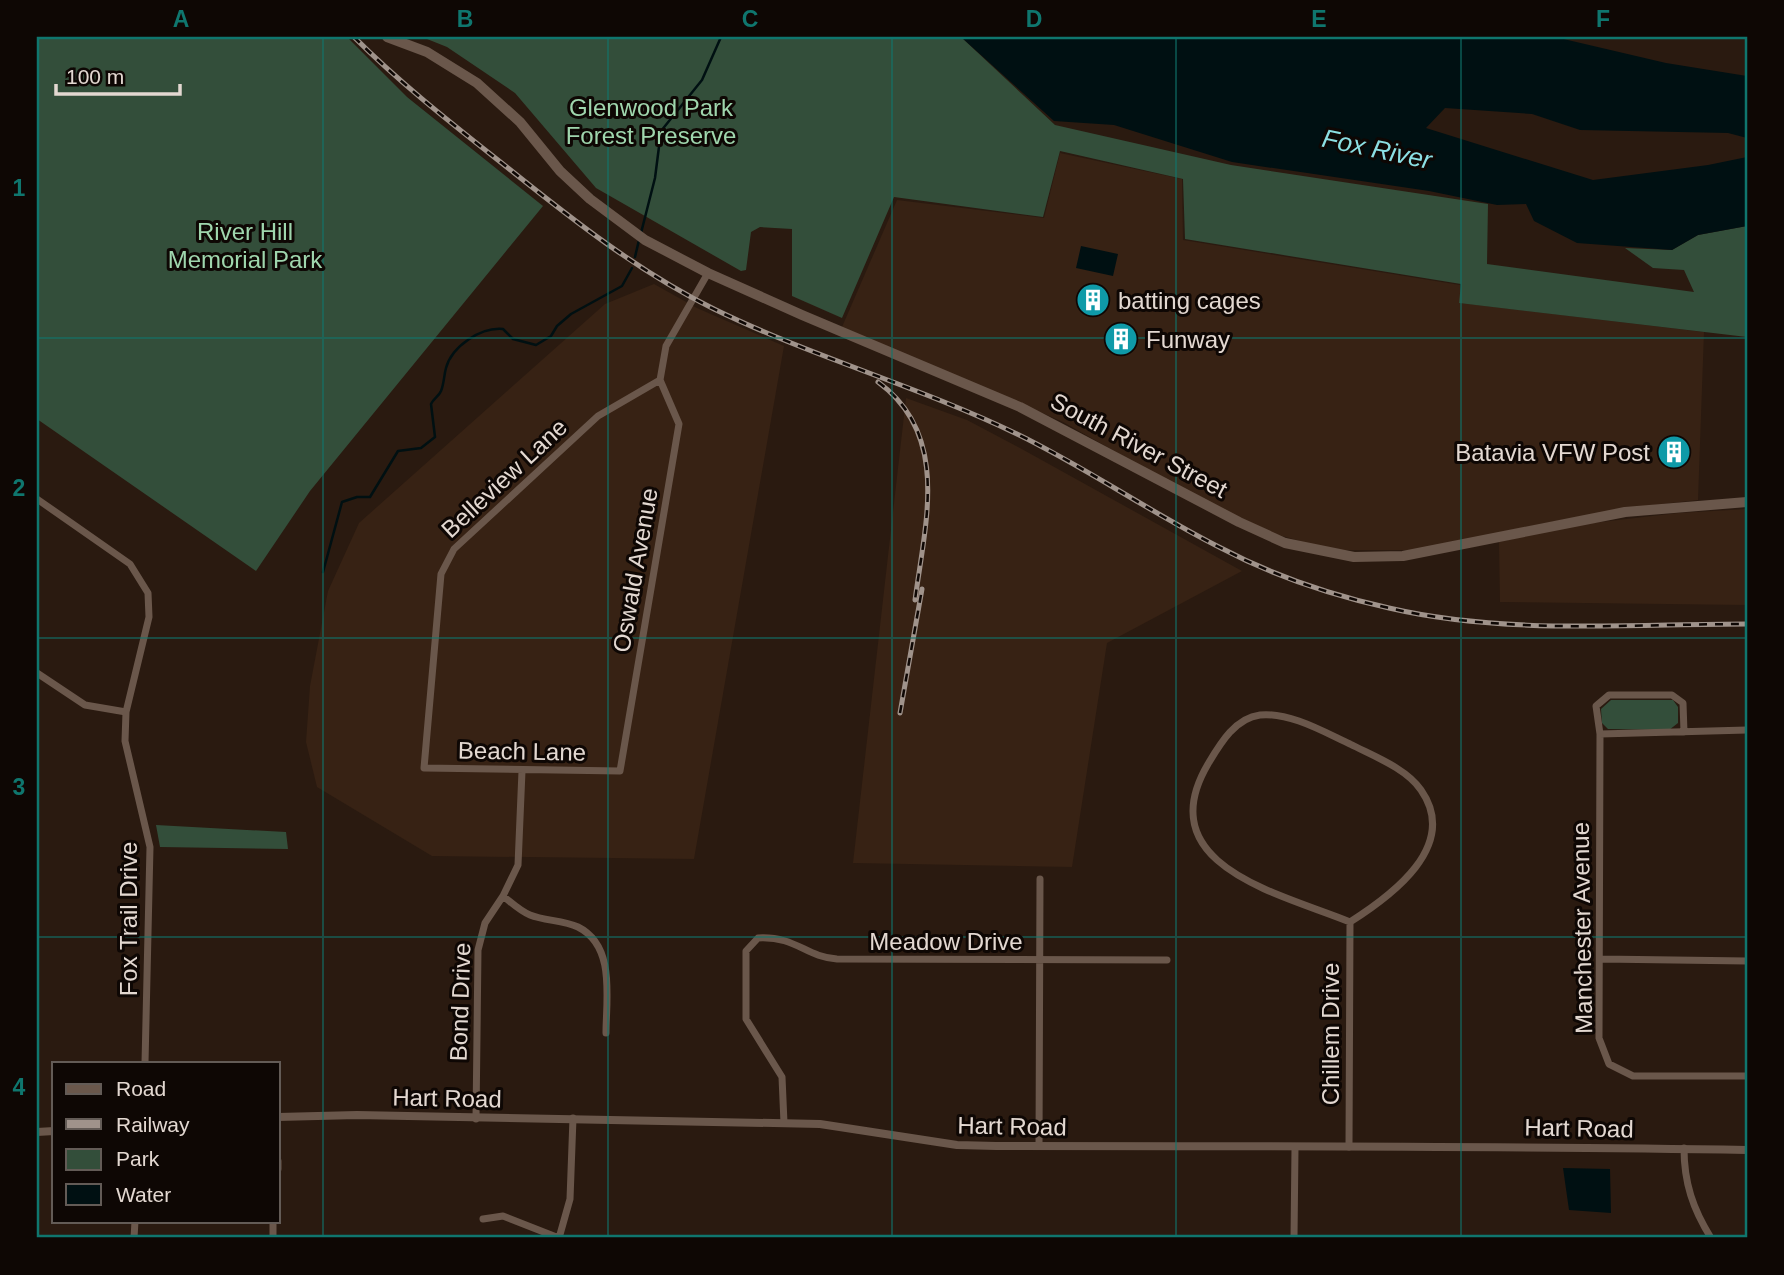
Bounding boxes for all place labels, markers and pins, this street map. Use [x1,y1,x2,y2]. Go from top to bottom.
building icon: batting cages [1074,281,1112,319]
place label: batting cages [1118,287,1261,314]
building icon: Funway [1102,320,1140,358]
place label: Funway [1146,326,1230,353]
building icon: Batavia VFW Post [1655,433,1693,471]
place label: Batavia VFW Post [1455,439,1650,466]

